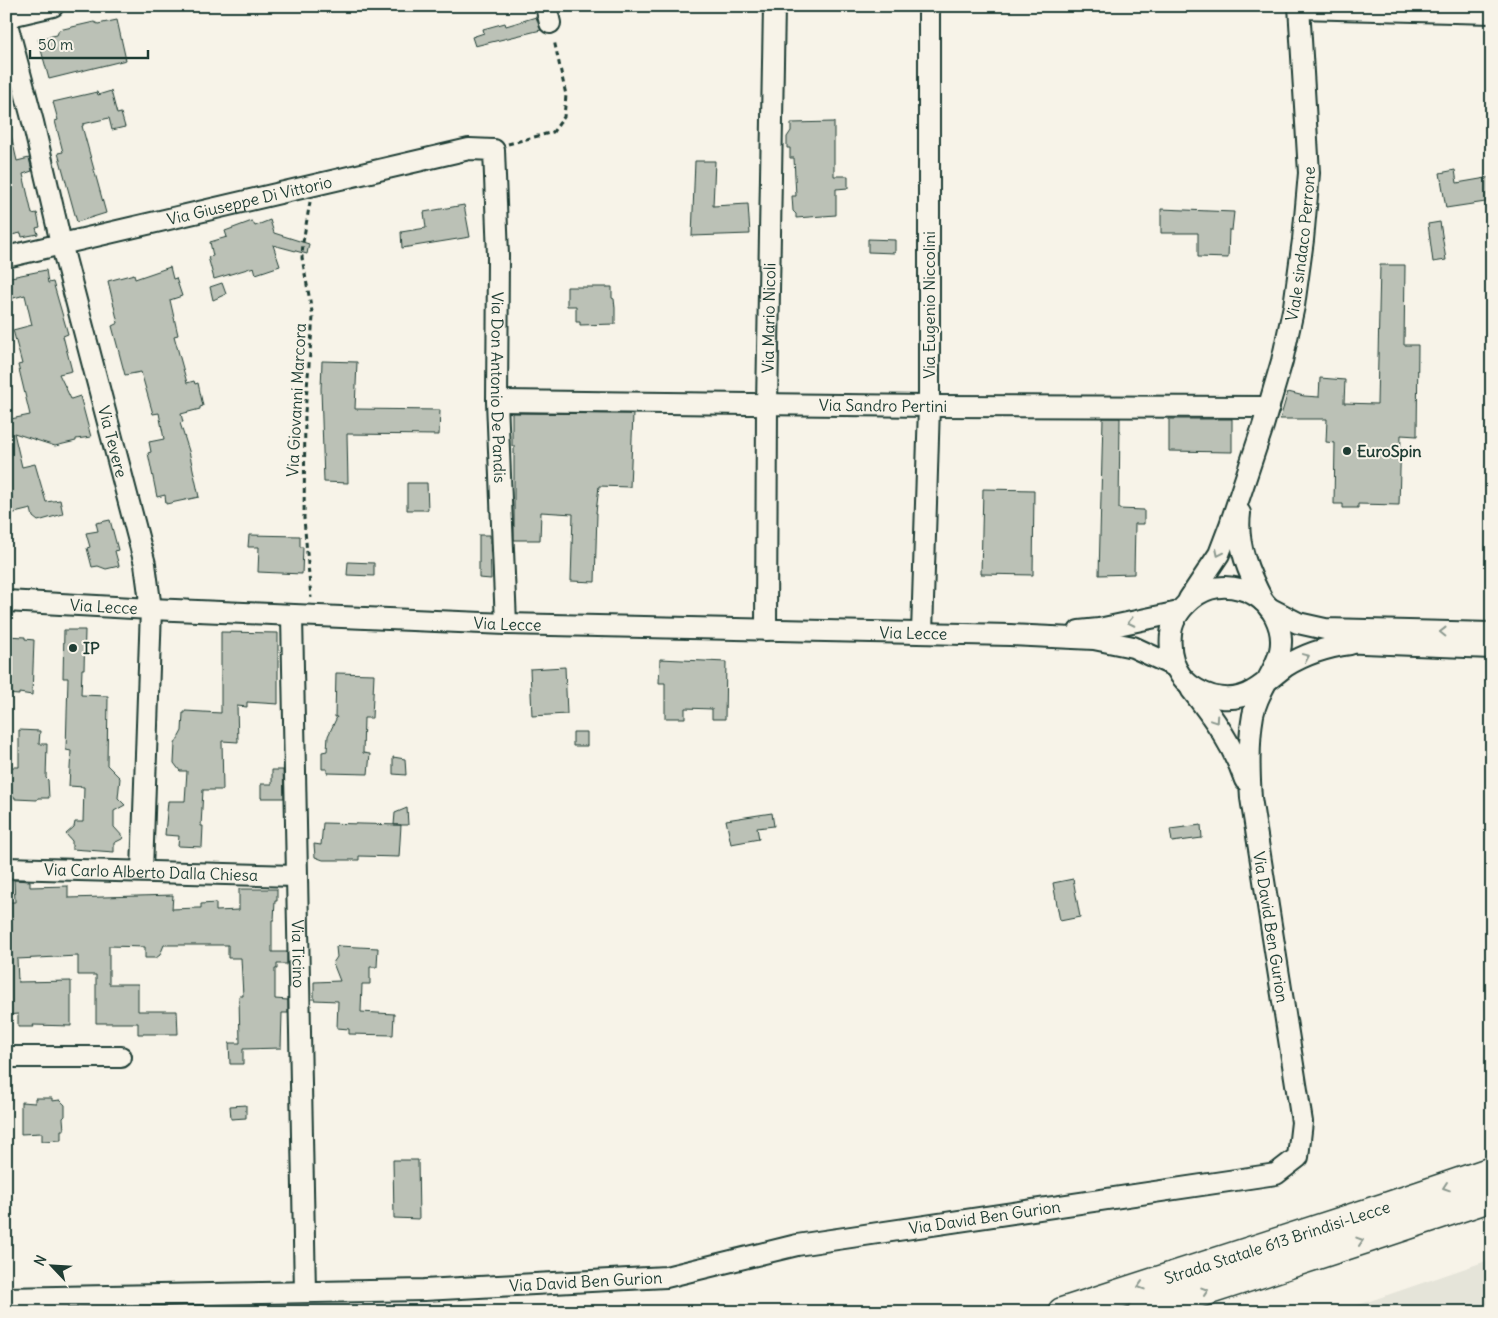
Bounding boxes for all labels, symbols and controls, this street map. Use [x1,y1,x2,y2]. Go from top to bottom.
scale bar [30,28,148,60]
text: 50 m [38,35,73,54]
street label: Viale sindaco Perrone [1281,166,1319,323]
street label: Via Giuseppe Di Vittorio [165,171,334,229]
street label: Via Eugenio Niccolini [919,231,939,379]
street label: Via Mario Nicoli [758,263,779,373]
street label: Via Don Antonio De Pandis [487,292,510,483]
street label: Via Giovanni Marcora [282,322,310,478]
street label: Via Sandro Pertini [819,395,947,416]
street label: Via Tevere [94,404,132,480]
place label: EuroSpin [1357,441,1422,462]
marker: EuroSpin [1341,445,1353,457]
one-way arrow [1215,547,1225,556]
street label: Via Lecce [69,595,138,618]
street label: Via Lecce [473,613,542,635]
one-way arrow [1127,616,1136,626]
street label: Via Lecce [879,622,948,644]
one-way arrow [1439,627,1446,637]
place label: IP [83,638,100,658]
marker: IP [67,642,79,654]
one-way arrow [1301,653,1310,664]
one-way arrow [1208,715,1218,724]
street label: Via David Ben Gurion [1249,850,1293,1004]
street label: Via Carlo Alberto Dalla Chiesa [44,859,258,885]
street label: Via Ticino [288,919,309,988]
one-way arrow [1442,1181,1450,1191]
street label: Via David Ben Gurion [907,1196,1062,1238]
street label: Strada Statale 613 Brindisi-Lecce [1162,1196,1392,1288]
one-way arrow [1355,1237,1364,1247]
north arrow [28,1240,78,1290]
text: N [30,1252,50,1269]
street label: Via David Ben Gurion [509,1267,663,1295]
one-way arrow [1138,1280,1146,1290]
one-way arrow [1201,1287,1209,1297]

